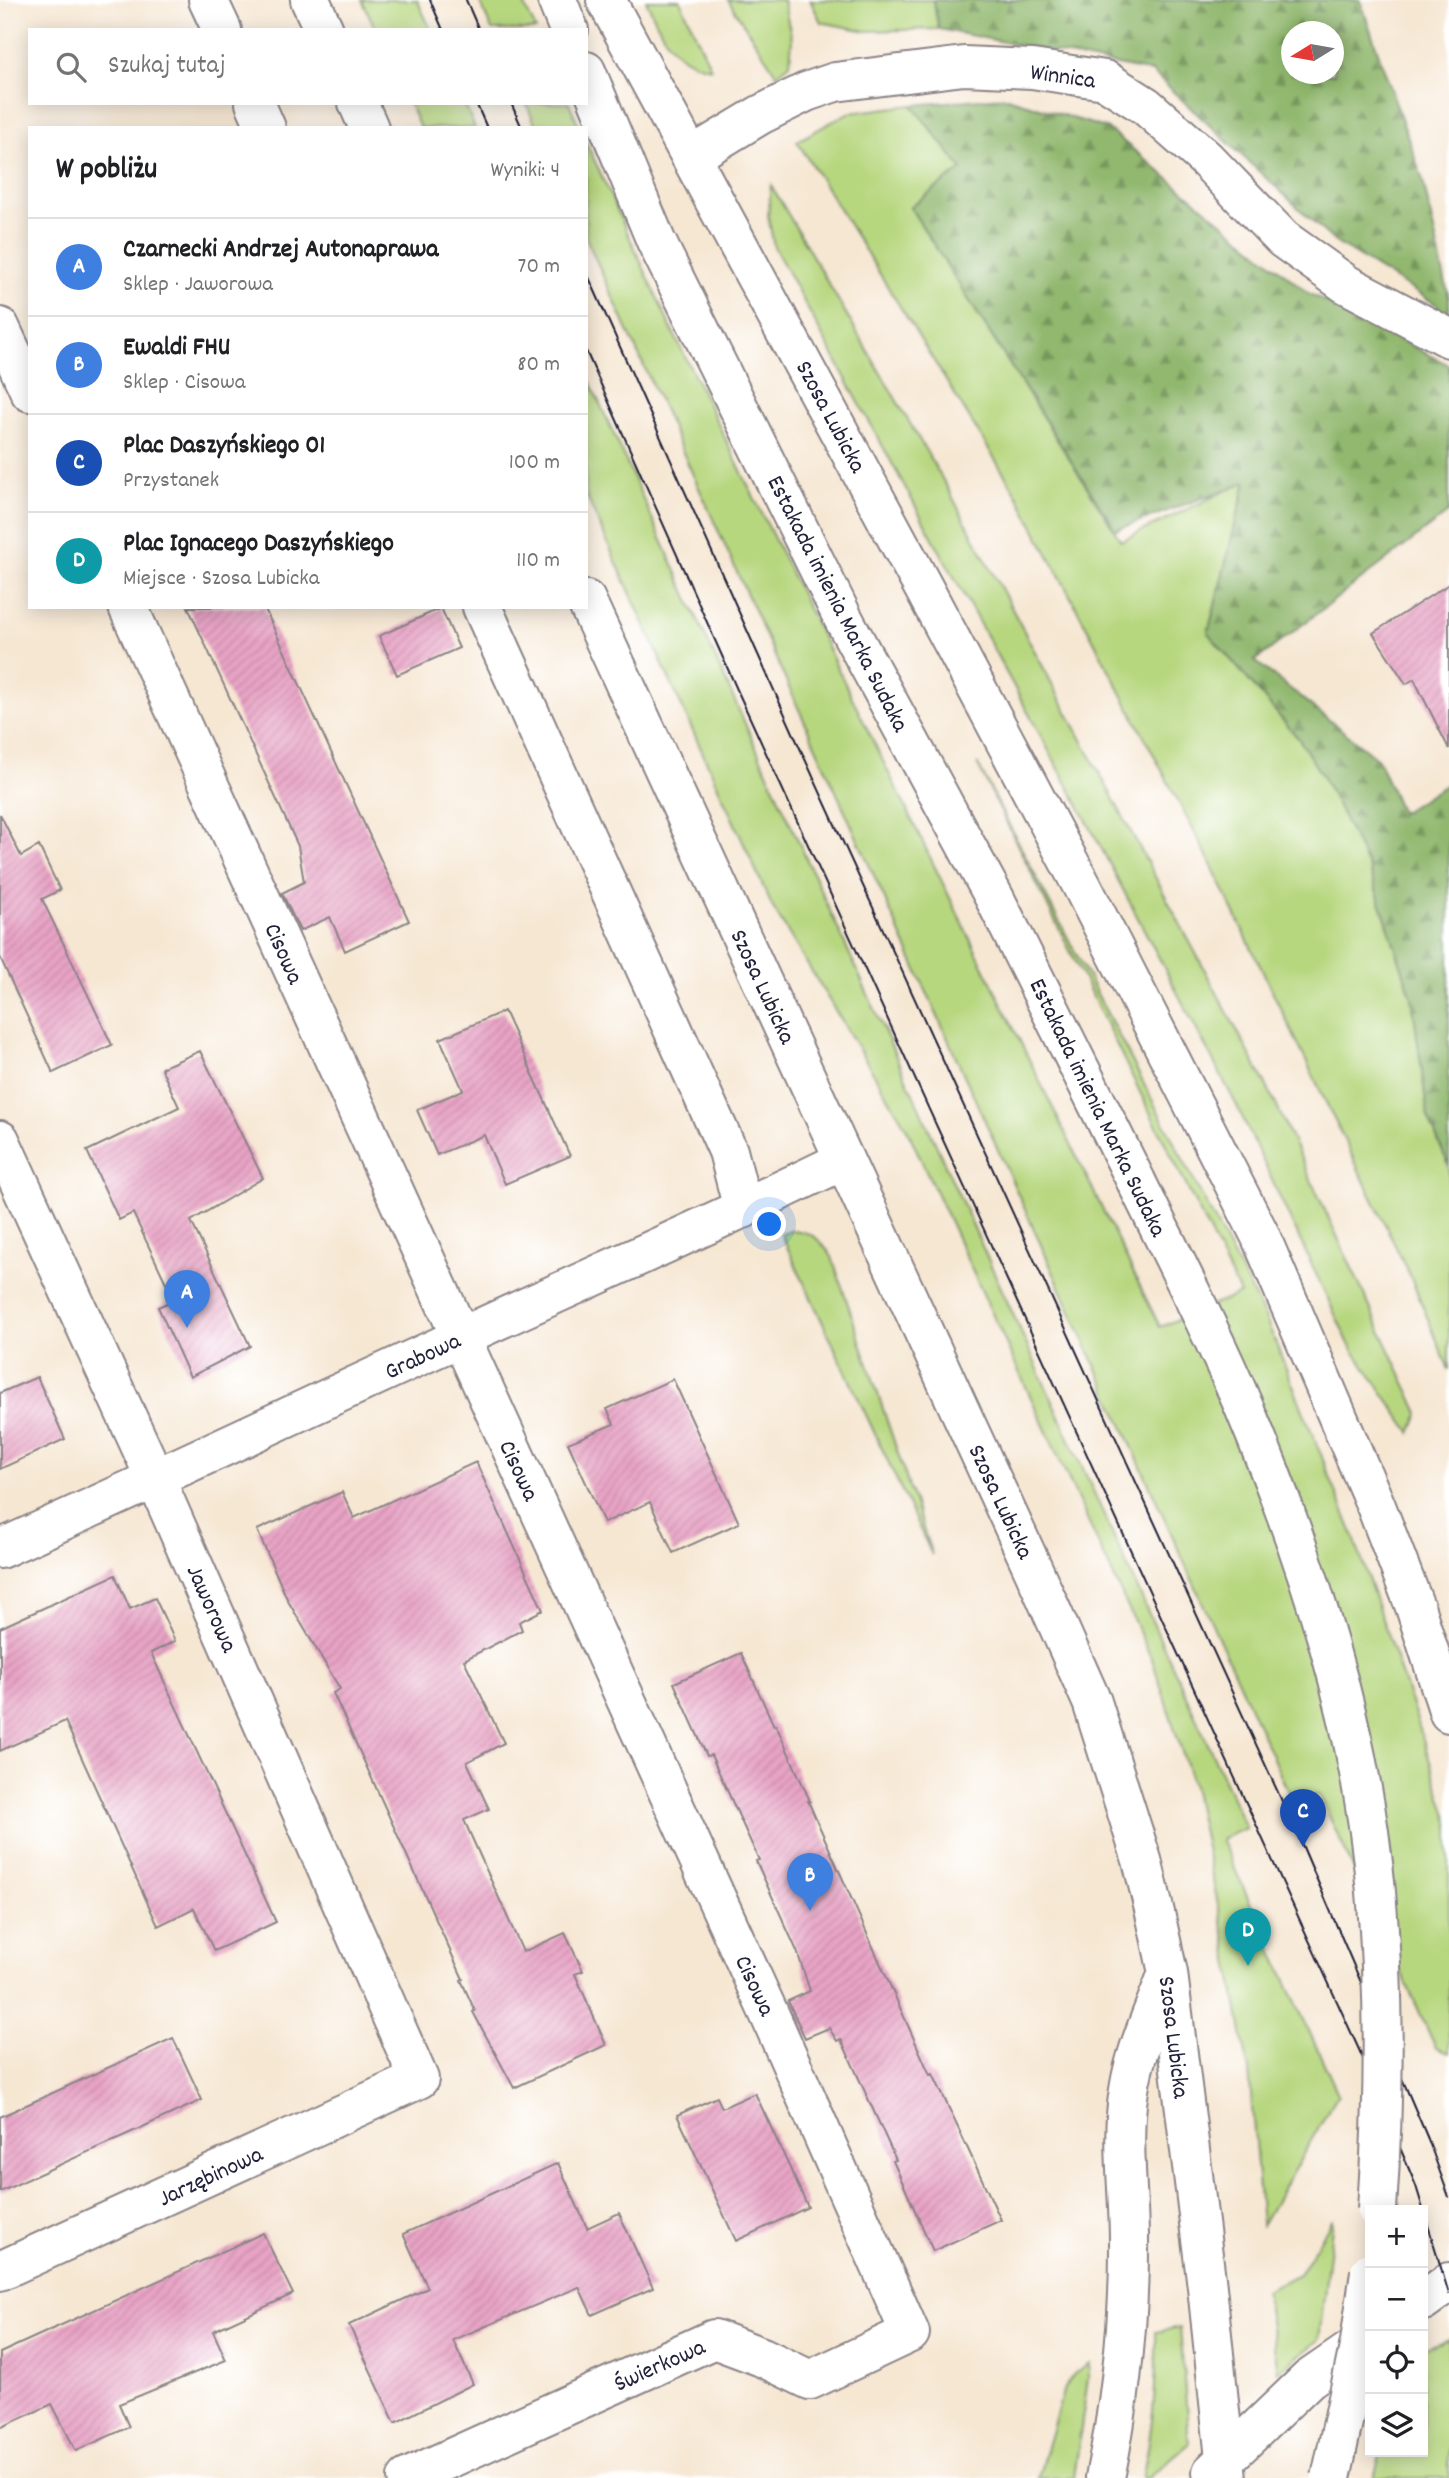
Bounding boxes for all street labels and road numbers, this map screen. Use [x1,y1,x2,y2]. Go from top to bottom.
street label: Winnica [1028,57,1098,99]
street label: Szosa Lubicka [785,355,874,480]
street label: Estakada imienia Marka Sudaka [757,470,916,739]
street label: Cisowa [254,918,311,991]
street label: Szosa Lubicka [720,924,803,1051]
street label: Estakada imienia Marka Sudaka [1019,973,1174,1244]
street label: Grabowa [380,1325,467,1390]
street label: Cisowa [488,1435,546,1508]
street label: Szosa Lubicka [958,1439,1041,1566]
street label: Jaworowa [176,1560,245,1659]
street label: Cisowa [724,1950,782,2023]
street label: Szosa Lubicka [1148,1974,1196,2101]
street label: Jarzębinowa [153,2138,270,2217]
street label: Świerkowa [609,2331,712,2402]

